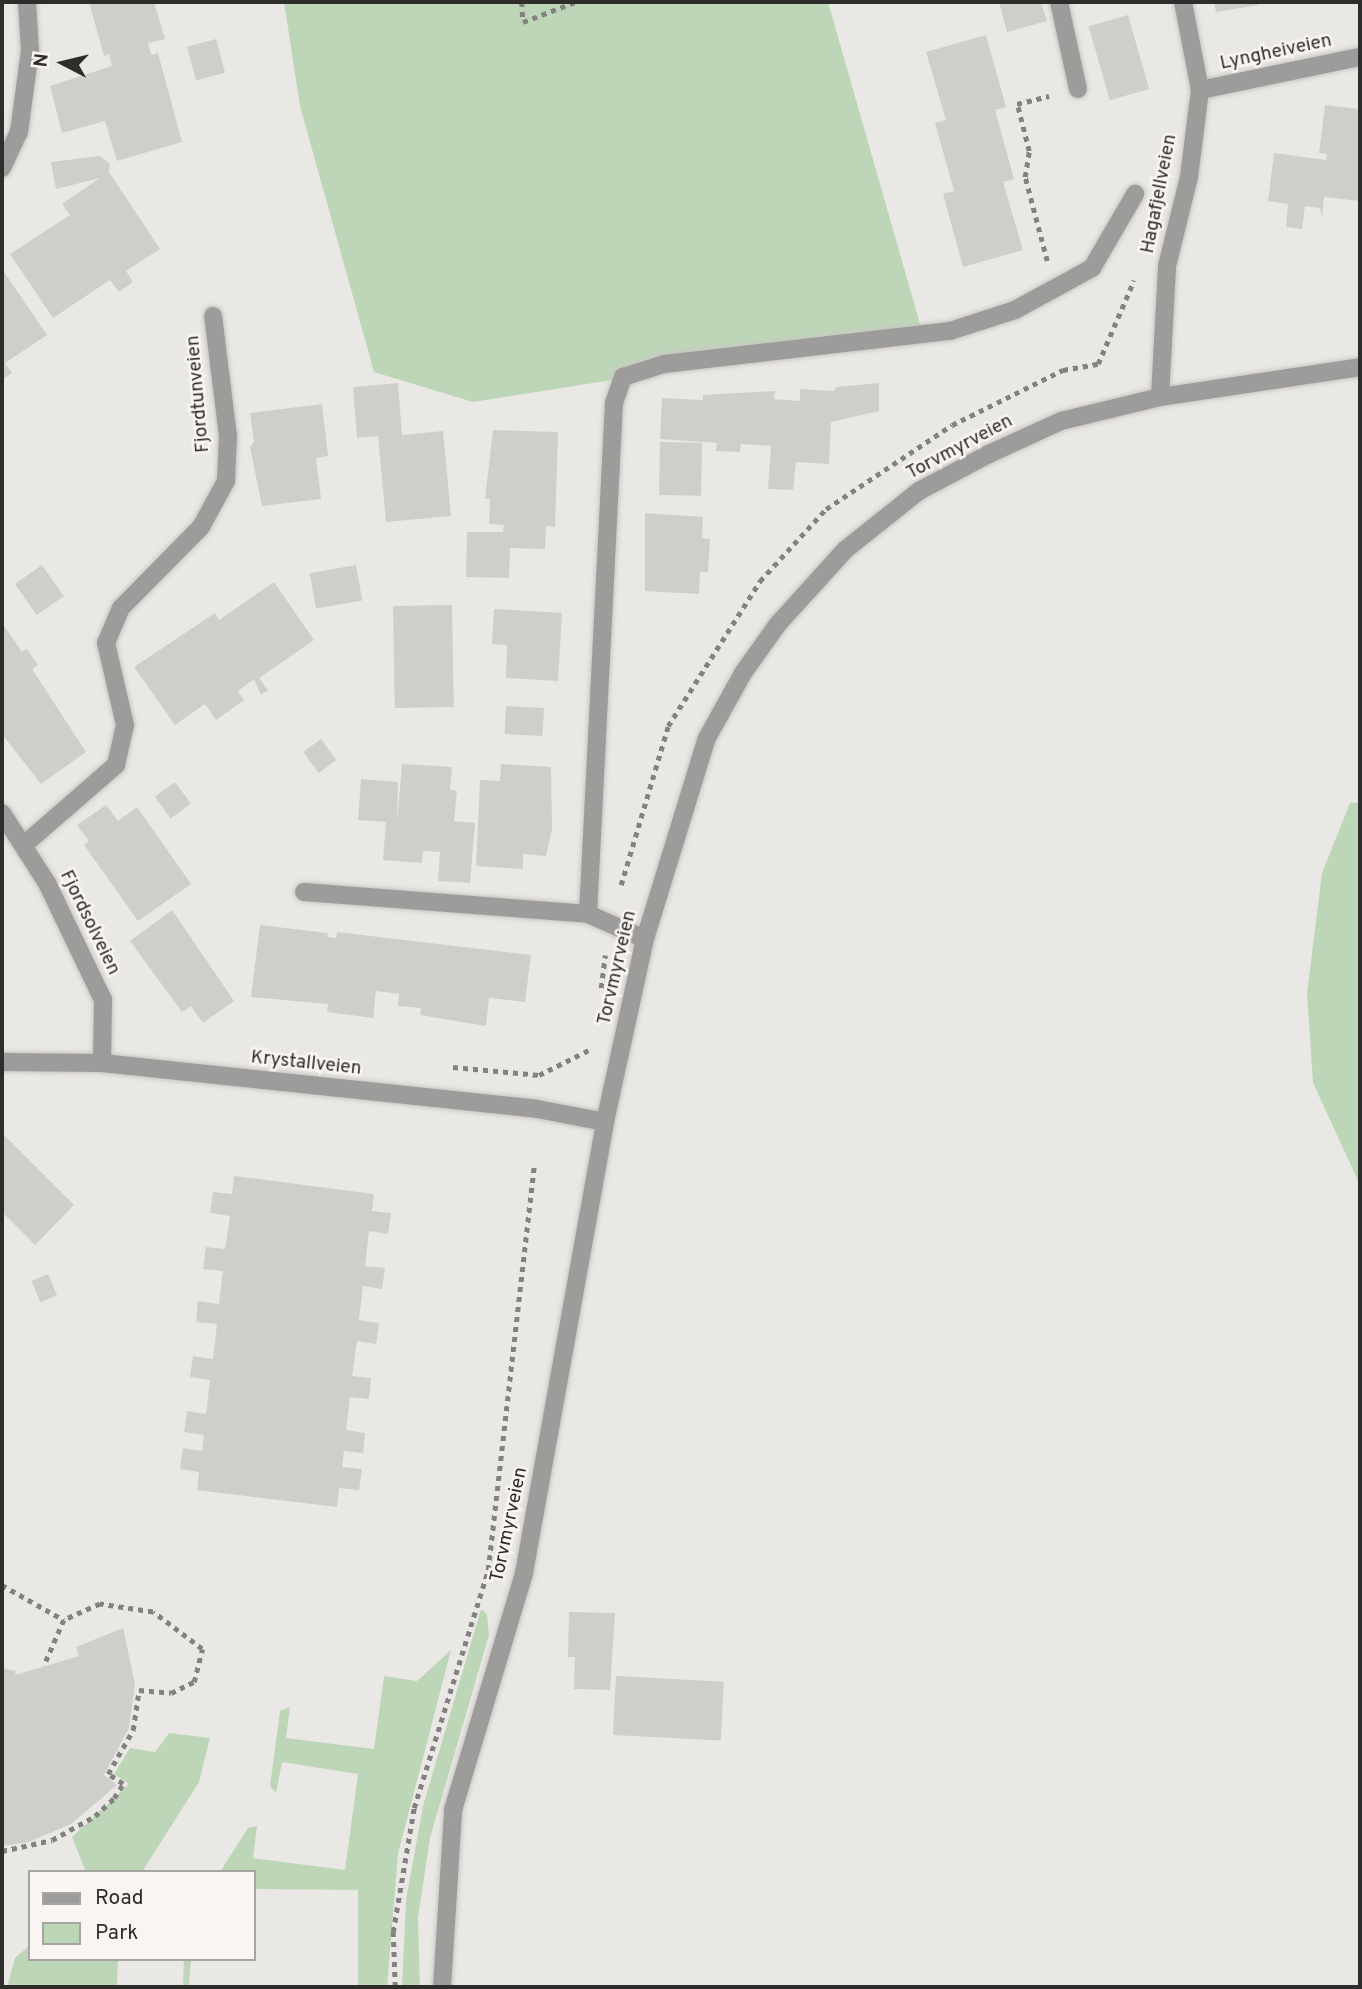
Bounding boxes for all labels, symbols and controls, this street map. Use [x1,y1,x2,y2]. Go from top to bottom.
north arrow [28,28,98,98]
street label: Lyngheiveien [1218,30,1334,76]
text: N [29,52,55,69]
street label: Hagafjellveien [1137,132,1183,256]
street label: Fjordtunveien [183,334,215,454]
street label: Torvmyrveien [903,410,1017,486]
street label: Fjordsolveien [54,867,124,979]
street label: Torvmyrveien [594,908,642,1028]
street label: Krystallveien [250,1047,362,1081]
street label: Torvmyrveien [487,1465,533,1585]
legend [28,1870,256,1961]
text: Road [95,1885,144,1912]
text: Park [95,1920,138,1947]

